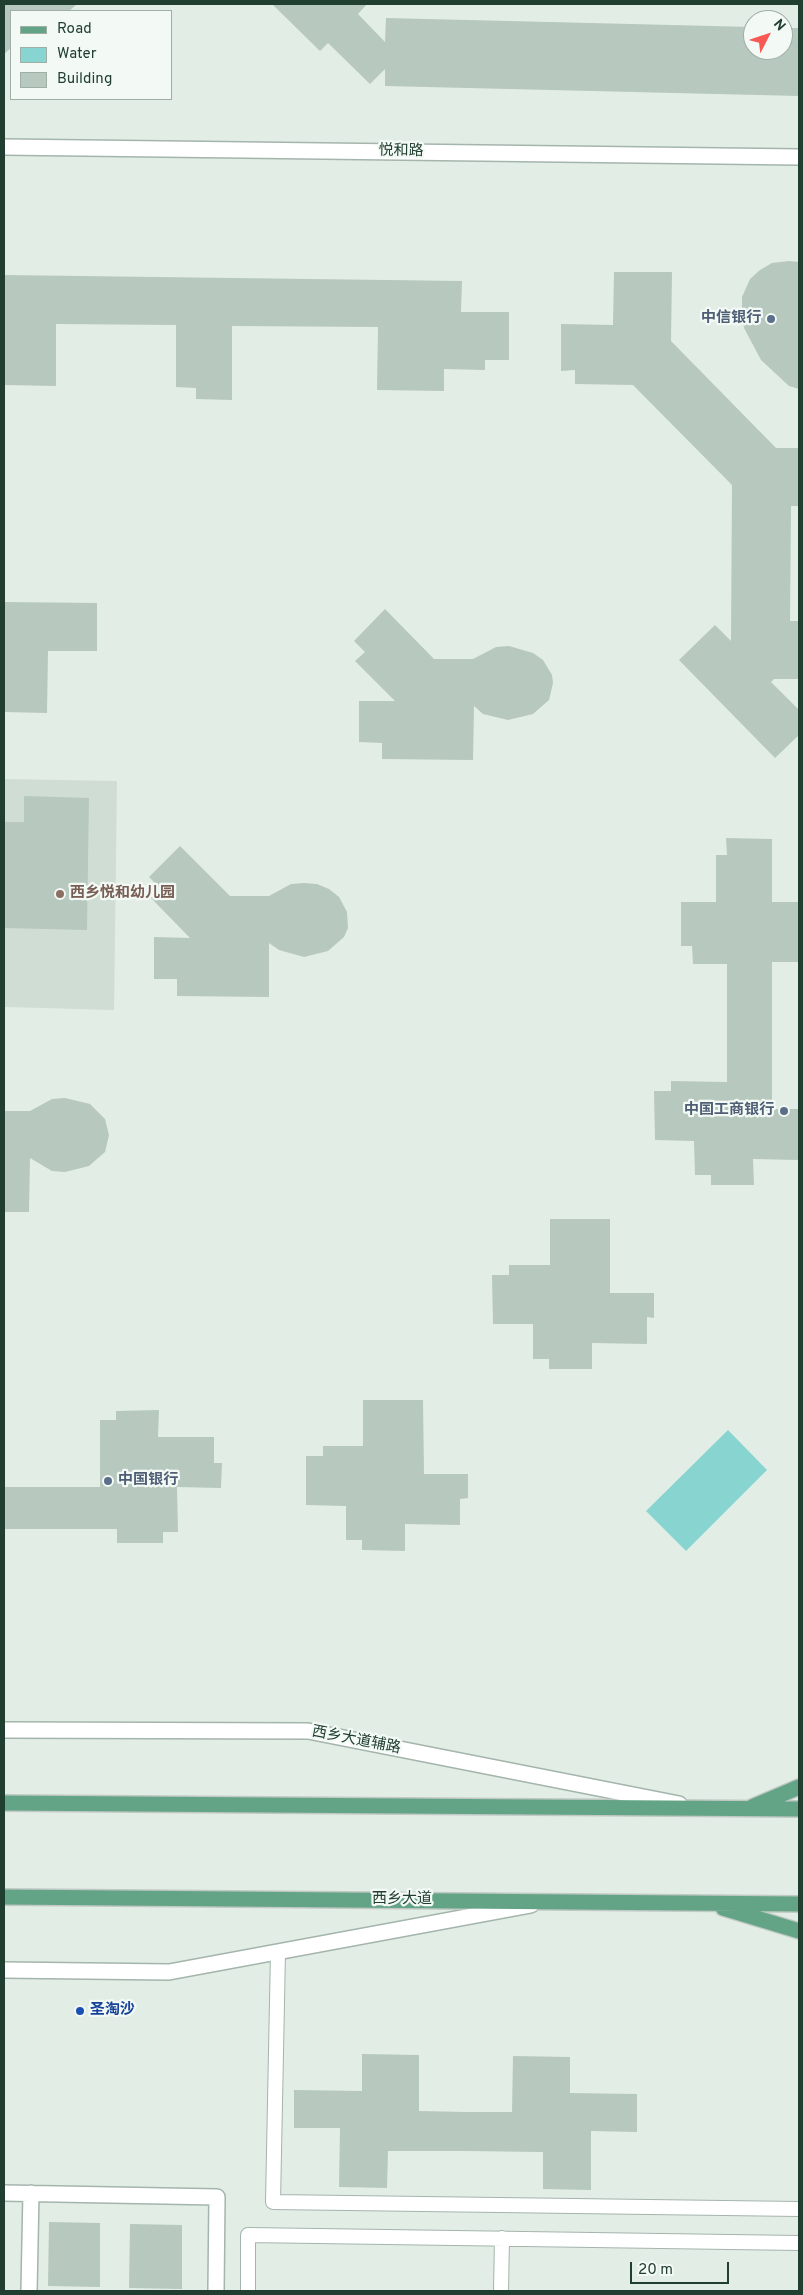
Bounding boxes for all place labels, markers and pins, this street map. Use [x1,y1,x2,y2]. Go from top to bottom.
place label: 中信银行 [701,310,761,328]
marker: 中信银行 [765,313,777,325]
place label: 西乡悦和幼儿园 [70,885,175,903]
marker: 西乡悦和幼儿园 [54,888,66,900]
place label: 中国工商银行 [684,1102,774,1120]
marker: 中国工商银行 [778,1105,790,1117]
place label: 中国银行 [118,1472,178,1490]
marker: 中国银行 [102,1475,114,1487]
place label: 圣淘沙 [90,2002,135,2020]
marker: 圣淘沙 [74,2005,86,2017]

